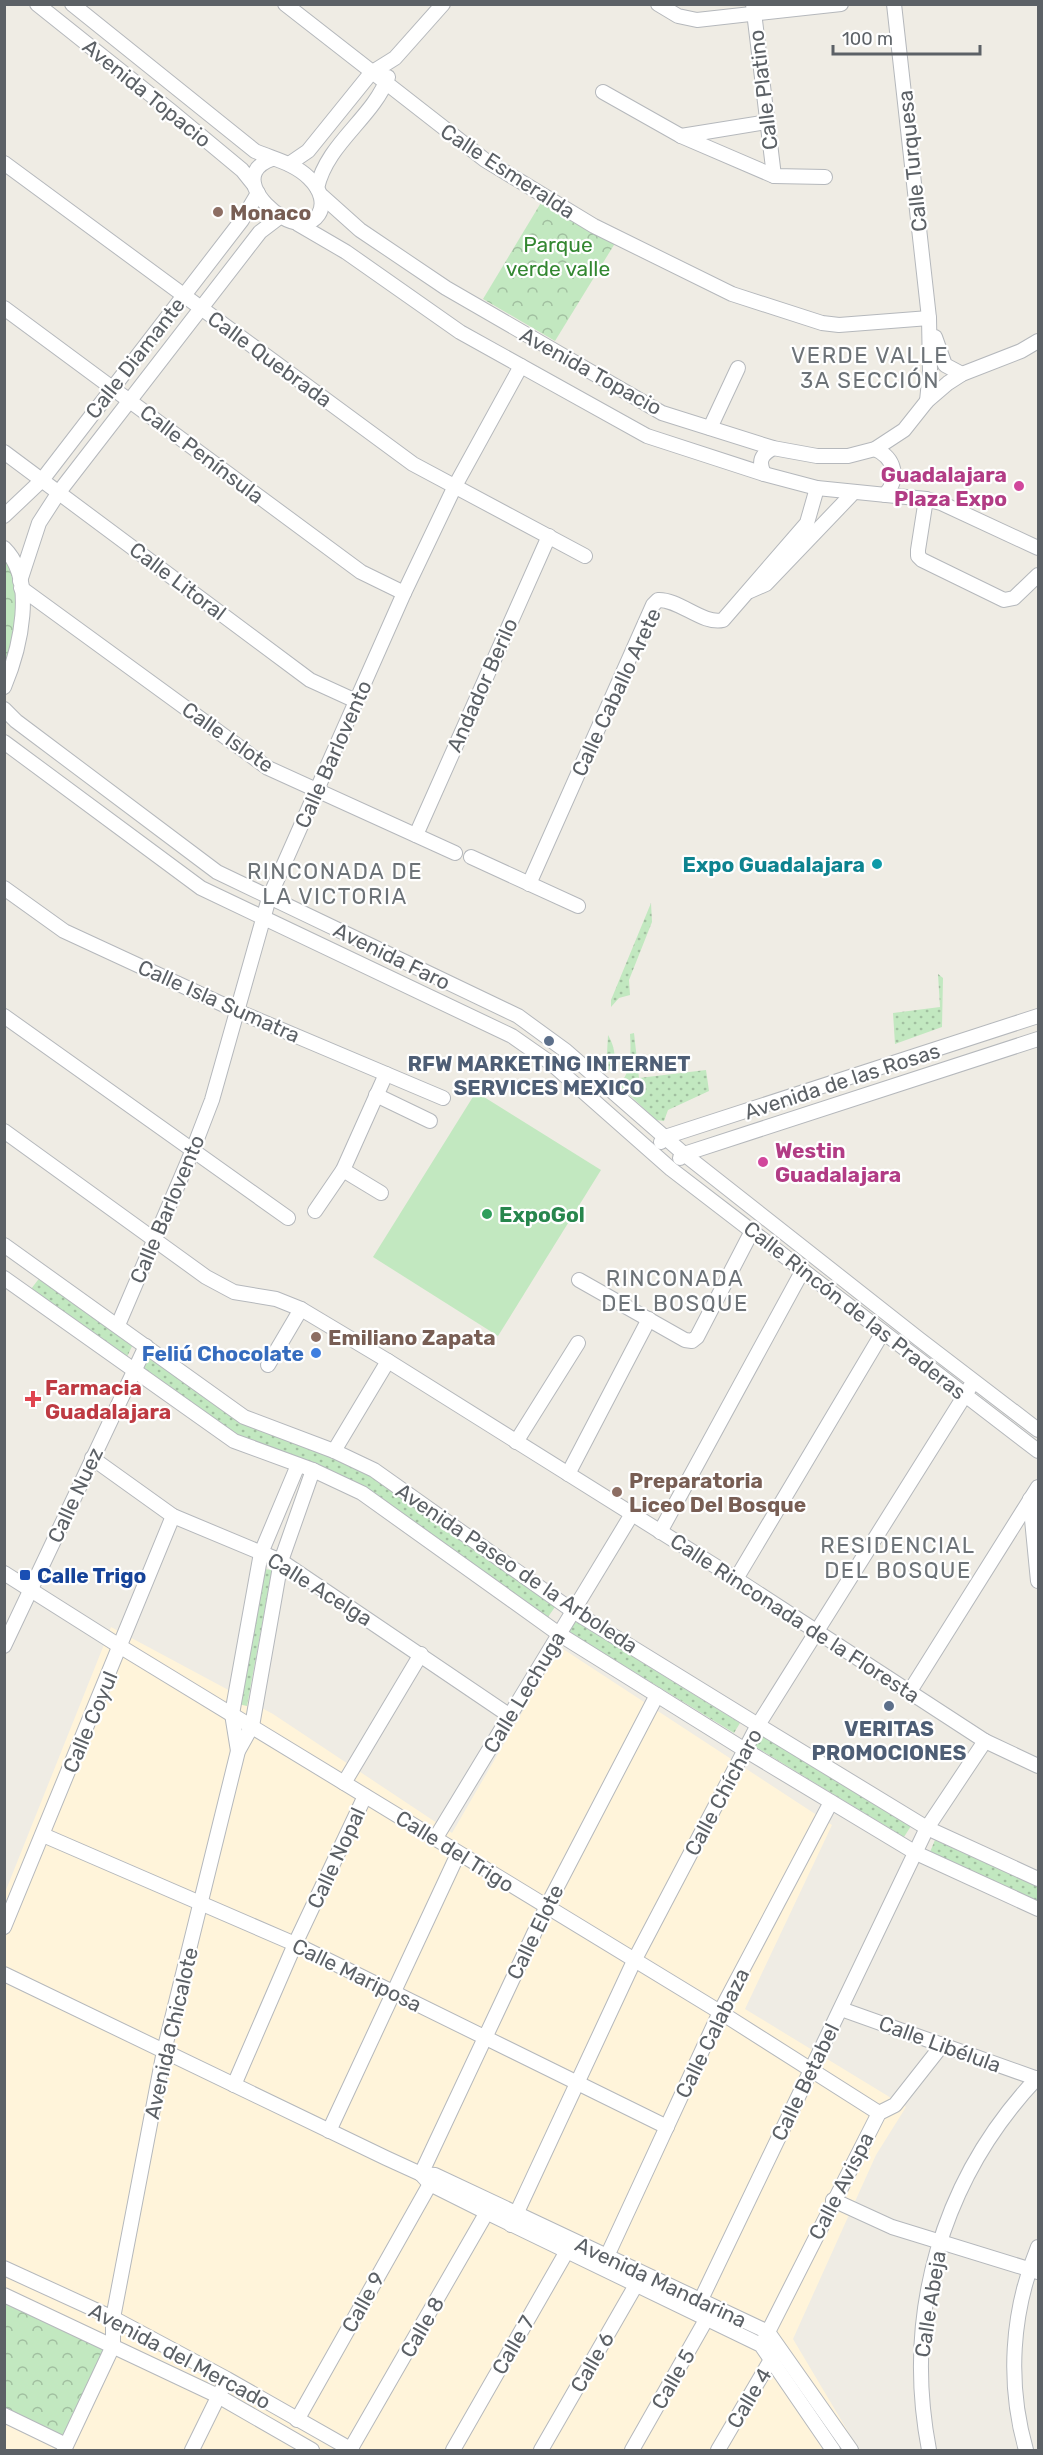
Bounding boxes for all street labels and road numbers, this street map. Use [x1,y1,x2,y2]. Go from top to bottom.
street label: Calle Platino [743,29,783,151]
street label: Avenida Topacio [78,34,216,152]
street label: Calle Turquesa [892,89,932,233]
street label: Calle Esmeralda [436,118,580,224]
street label: Calle Diamante [80,293,190,423]
street label: Calle Quebrada [203,306,337,412]
street label: Avenida Topacio [516,322,666,420]
street label: Calle Península [135,399,269,509]
street label: Calle Litoral [125,537,231,625]
street label: Calle Caballo Arete [566,604,666,780]
street label: Andador Berilo [441,614,523,756]
street label: Calle Barlovento [289,676,377,832]
street label: Calle Islote [177,696,279,778]
street label: Avenida Faro [330,917,454,995]
street label: Calle Isla Sumatra [134,954,304,1048]
street label: Avenida de las Rosas [741,1038,943,1124]
street label: Calle Barlovento [124,1131,210,1287]
street label: Calle Rincón de las Praderas [739,1216,971,1404]
street label: Calle Nuez [42,1443,108,1547]
street label: Avenida Paseo de la Arboleda [391,1478,643,1658]
street label: Calle Rinconada de la Floresta [666,1528,924,1708]
street label: Calle Acelga [263,1547,377,1631]
street label: Calle Lechuga [478,1627,570,1757]
street label: Calle Coyul [57,1668,123,1776]
street label: Calle Chícharo [679,1724,767,1860]
street label: Calle Nopal [302,1804,370,1912]
street label: Calle del Trigo [391,1805,519,1897]
street label: Calle Elote [501,1880,569,1984]
street label: Calle Mariposa [288,1933,426,2017]
street label: Avenida Chicalote [139,1945,203,2121]
street label: Calle Calabaza [670,1964,754,2102]
street label: Calle Libélula [875,2010,1005,2078]
street label: Calle Betabel [766,2019,844,2145]
street label: Calle Avispa [803,2128,879,2244]
street label: Avenida Mandarina [571,2231,751,2333]
street label: Calle Abeja [909,2249,951,2359]
street label: Calle 9 [336,2267,390,2337]
street label: Calle 8 [395,2292,449,2362]
street label: Avenida del Mercado [85,2298,275,2414]
street label: Calle 7 [486,2311,540,2379]
street label: Calle 6 [565,2327,619,2397]
street label: Calle 5 [646,2345,700,2413]
street label: Calle 4 [721,2363,777,2433]

